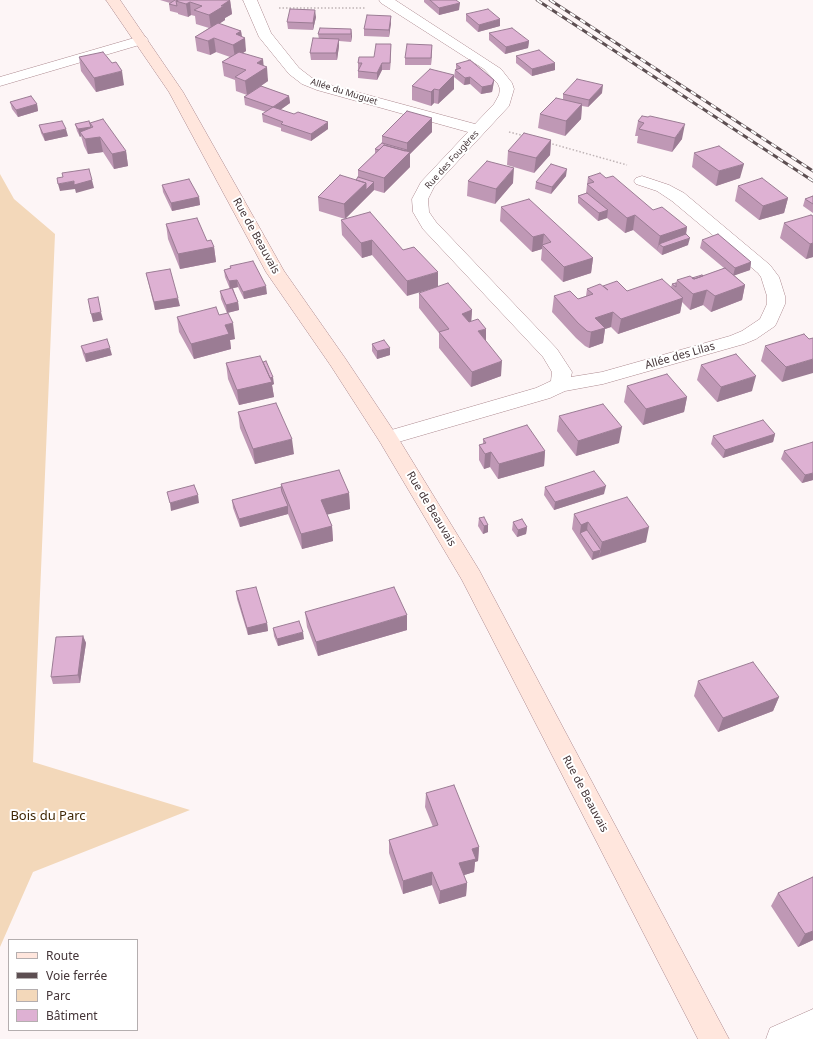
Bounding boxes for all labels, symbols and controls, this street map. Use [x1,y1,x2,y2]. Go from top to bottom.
street label: Allée du Muguet [309,77,379,107]
street label: Rue des Fougères [423,128,481,192]
street label: Rue de Beauvais [230,196,282,276]
street label: Allée des Lilas [644,340,716,372]
street label: Rue de Beauvais [404,469,458,549]
street label: Rue de Beauvais [559,753,611,835]
park label: Bois du Parc [10,808,86,824]
legend [8,939,138,1031]
text: Route [46,947,79,964]
text: Voie ferrée [46,967,107,984]
text: Parc [46,987,70,1004]
text: Bâtiment [46,1007,98,1024]

